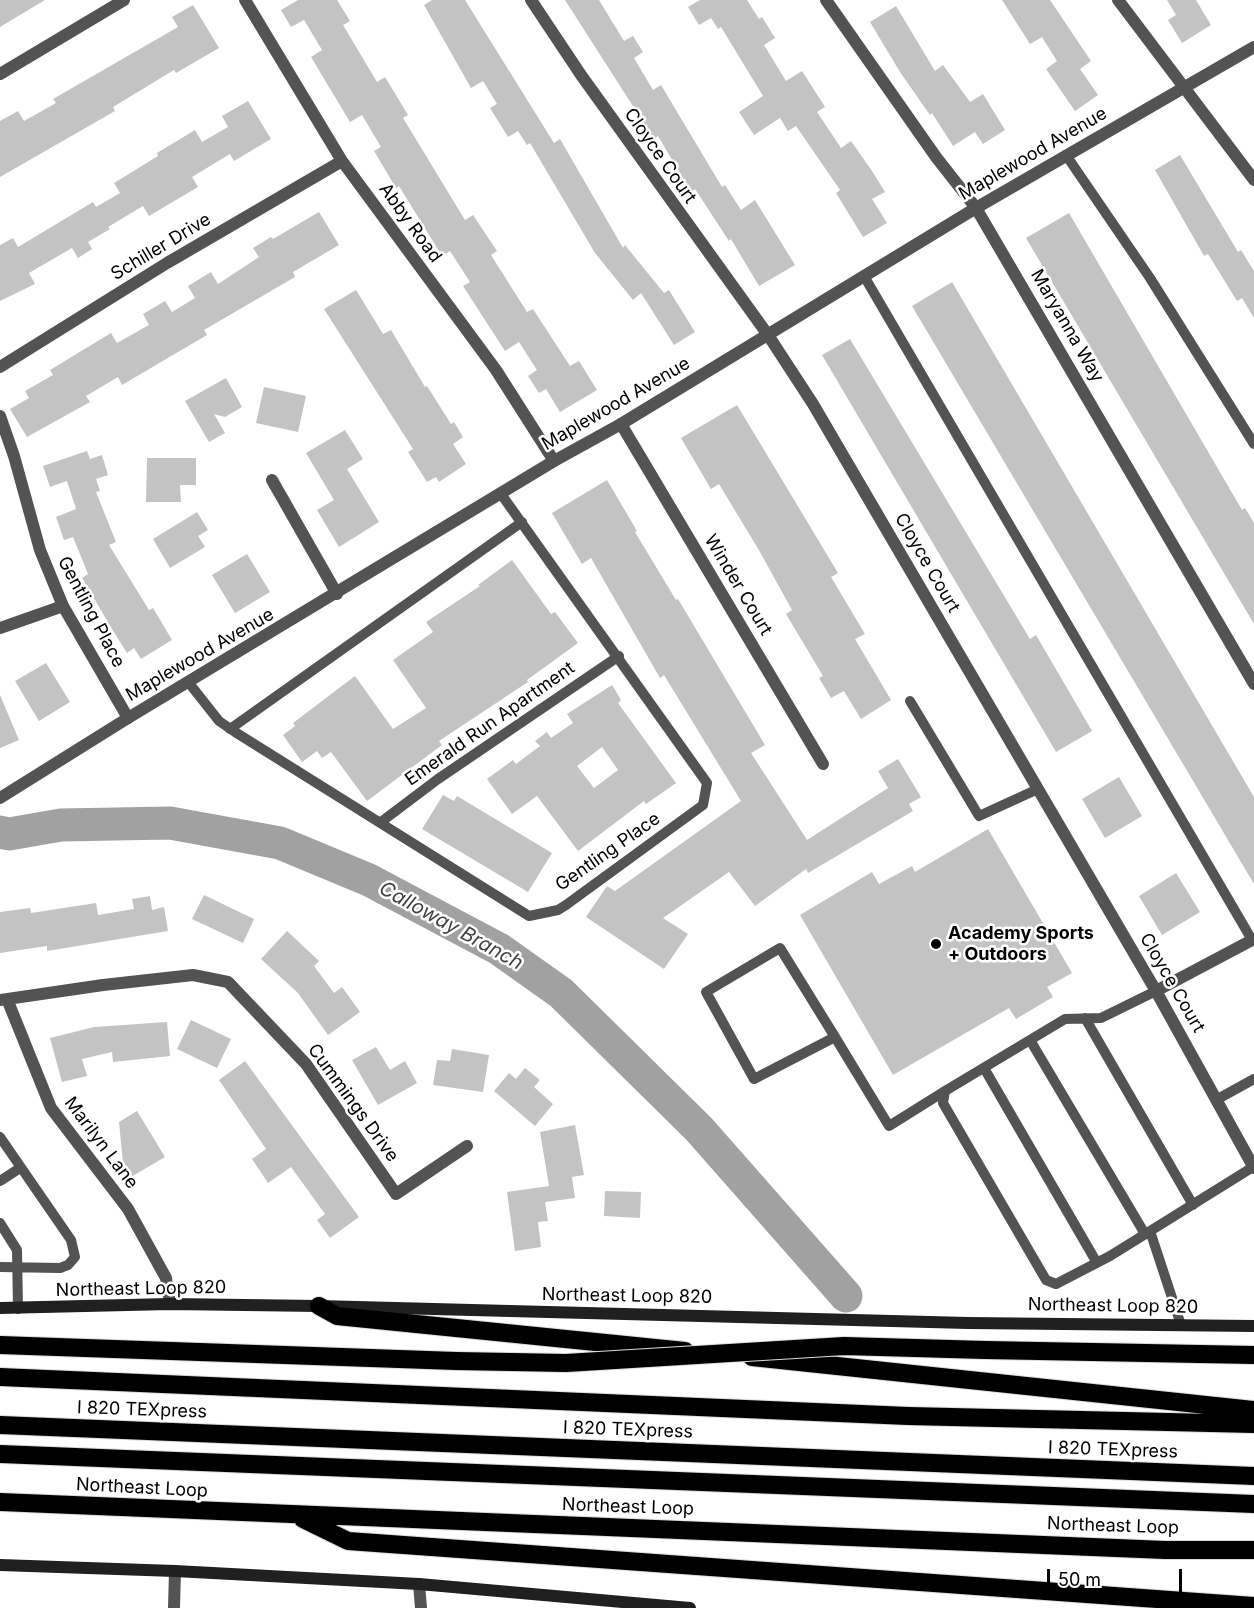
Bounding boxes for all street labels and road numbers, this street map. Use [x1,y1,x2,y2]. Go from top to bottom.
street label: Maplewood Avenue [955,103,1111,205]
street label: Cloyce Court [619,104,701,208]
street label: Abby Road [374,179,446,267]
street label: Schiller Drive [107,209,215,285]
street label: Maryanna Way [1026,266,1108,386]
street label: Maplewood Avenue [538,353,694,455]
street label: Cloyce Court [890,509,964,617]
street label: Winder Court [699,531,777,639]
street label: Gentling Place [53,553,129,671]
street label: Maplewood Avenue [122,604,278,706]
street label: Emerald Run Apartment [401,657,579,791]
street label: Gentling Place [552,808,664,896]
street label: Cloyce Court [1135,929,1209,1037]
street label: Cummings Drive [303,1040,403,1166]
street label: Marilyn Lane [59,1093,143,1193]
street label: Northeast Loop 820 [56,1277,226,1301]
street label: Northeast Loop 820 [542,1284,712,1308]
street label: Northeast Loop 820 [1028,1294,1198,1318]
street label: I 820 TEXpress [77,1397,207,1423]
street label: I 820 TEXpress [563,1417,693,1443]
street label: I 820 TEXpress [1048,1437,1178,1463]
street label: Northeast Loop [76,1474,208,1502]
street label: Northeast Loop [562,1494,694,1520]
street label: Northeast Loop [1047,1513,1179,1539]

